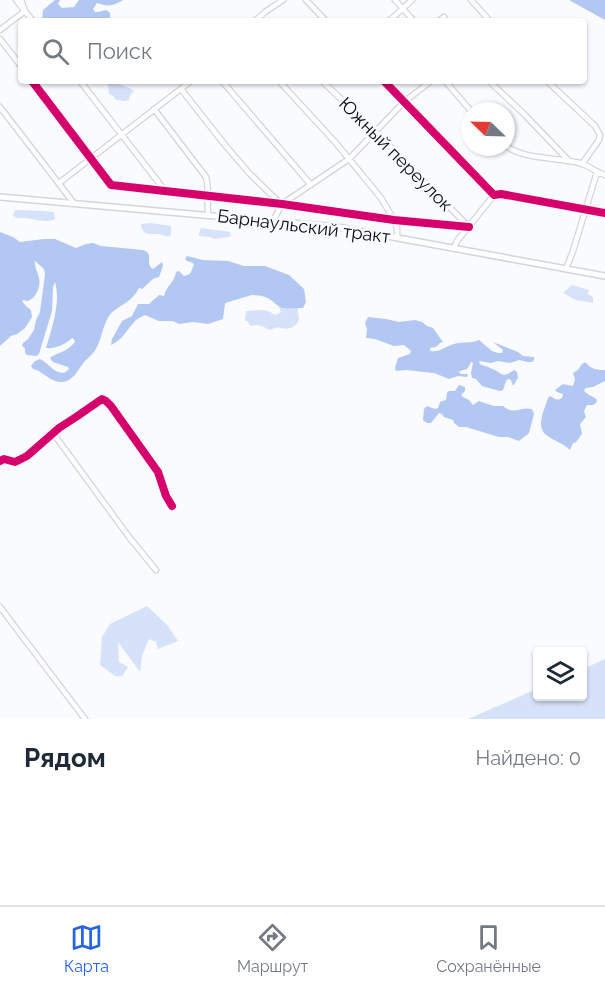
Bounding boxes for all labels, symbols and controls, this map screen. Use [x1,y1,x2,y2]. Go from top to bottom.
search box [18,18,587,84]
icon: search [39,35,72,68]
text: Поиск [87,38,152,64]
street label: Южный переулок [335,93,457,215]
north arrow [461,102,515,156]
street label: Барнаульский тракт [216,205,392,247]
map controls [533,647,587,701]
button: layers [533,647,587,701]
text: Рядом [24,743,106,773]
text: Найдено: 0 [476,746,581,770]
tab: Карта [64,921,109,976]
tab: Маршрут [237,921,308,976]
tab: Сохранённые [436,921,541,976]

